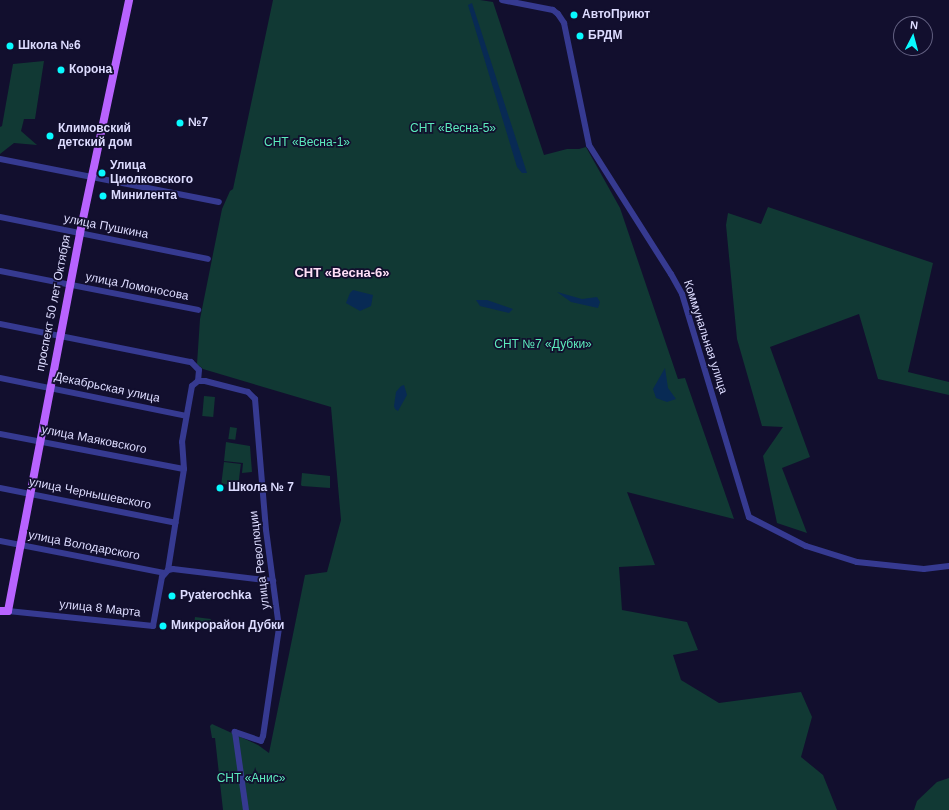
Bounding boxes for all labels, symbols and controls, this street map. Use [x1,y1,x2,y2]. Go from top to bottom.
place label: АвтоПриют [582,8,650,22]
marker: АвтоПриют [569,10,579,20]
north arrow [893,16,933,56]
text: N [910,19,919,31]
place label: БРДМ [588,29,622,43]
marker: БРДМ [575,31,585,41]
place label: Школа №6 [18,39,81,53]
marker: Школа №6 [5,41,15,51]
place label: Корона [69,63,112,77]
marker: Корона [56,65,66,75]
place label: №7 [188,116,208,130]
marker: №7 [175,118,185,128]
place label: Климовский детский дом [58,122,132,150]
park label: СНТ «Весна-5» [410,122,496,136]
marker: Климовский детский дом [45,131,55,141]
park label: СНТ «Весна-1» [264,136,350,150]
place label: Улица Циолковского [110,159,193,187]
marker: Улица Циолковского [97,168,107,178]
place label: Минилента [111,189,177,203]
marker: Минилента [98,191,108,201]
street label: улица Пушкина [63,212,149,242]
street label: проспект 50 лет Октября [34,234,74,372]
district label: СНТ «Весна-6» [294,265,390,281]
street label: улица Ломоносова [84,270,190,304]
street label: Коммунальная улица [680,278,730,396]
park label: СНТ №7 «Дубки» [494,338,592,352]
street label: Декабрьская улица [53,370,161,406]
street label: улица Маяковского [40,423,148,457]
street label: улица Чернышевского [28,475,152,513]
place label: Школа № 7 [228,481,294,495]
marker: Школа № 7 [215,483,225,493]
street label: улица Революции [247,510,273,610]
street label: улица Володарского [27,528,141,564]
place label: Pyaterochka [180,589,251,603]
marker: Pyaterochka [167,591,177,601]
street label: улица 8 Марта [59,598,141,620]
place label: Микрорайон Дубки [171,619,284,633]
marker: Микрорайон Дубки [158,621,168,631]
park label: СНТ «Анис» [217,772,285,786]

